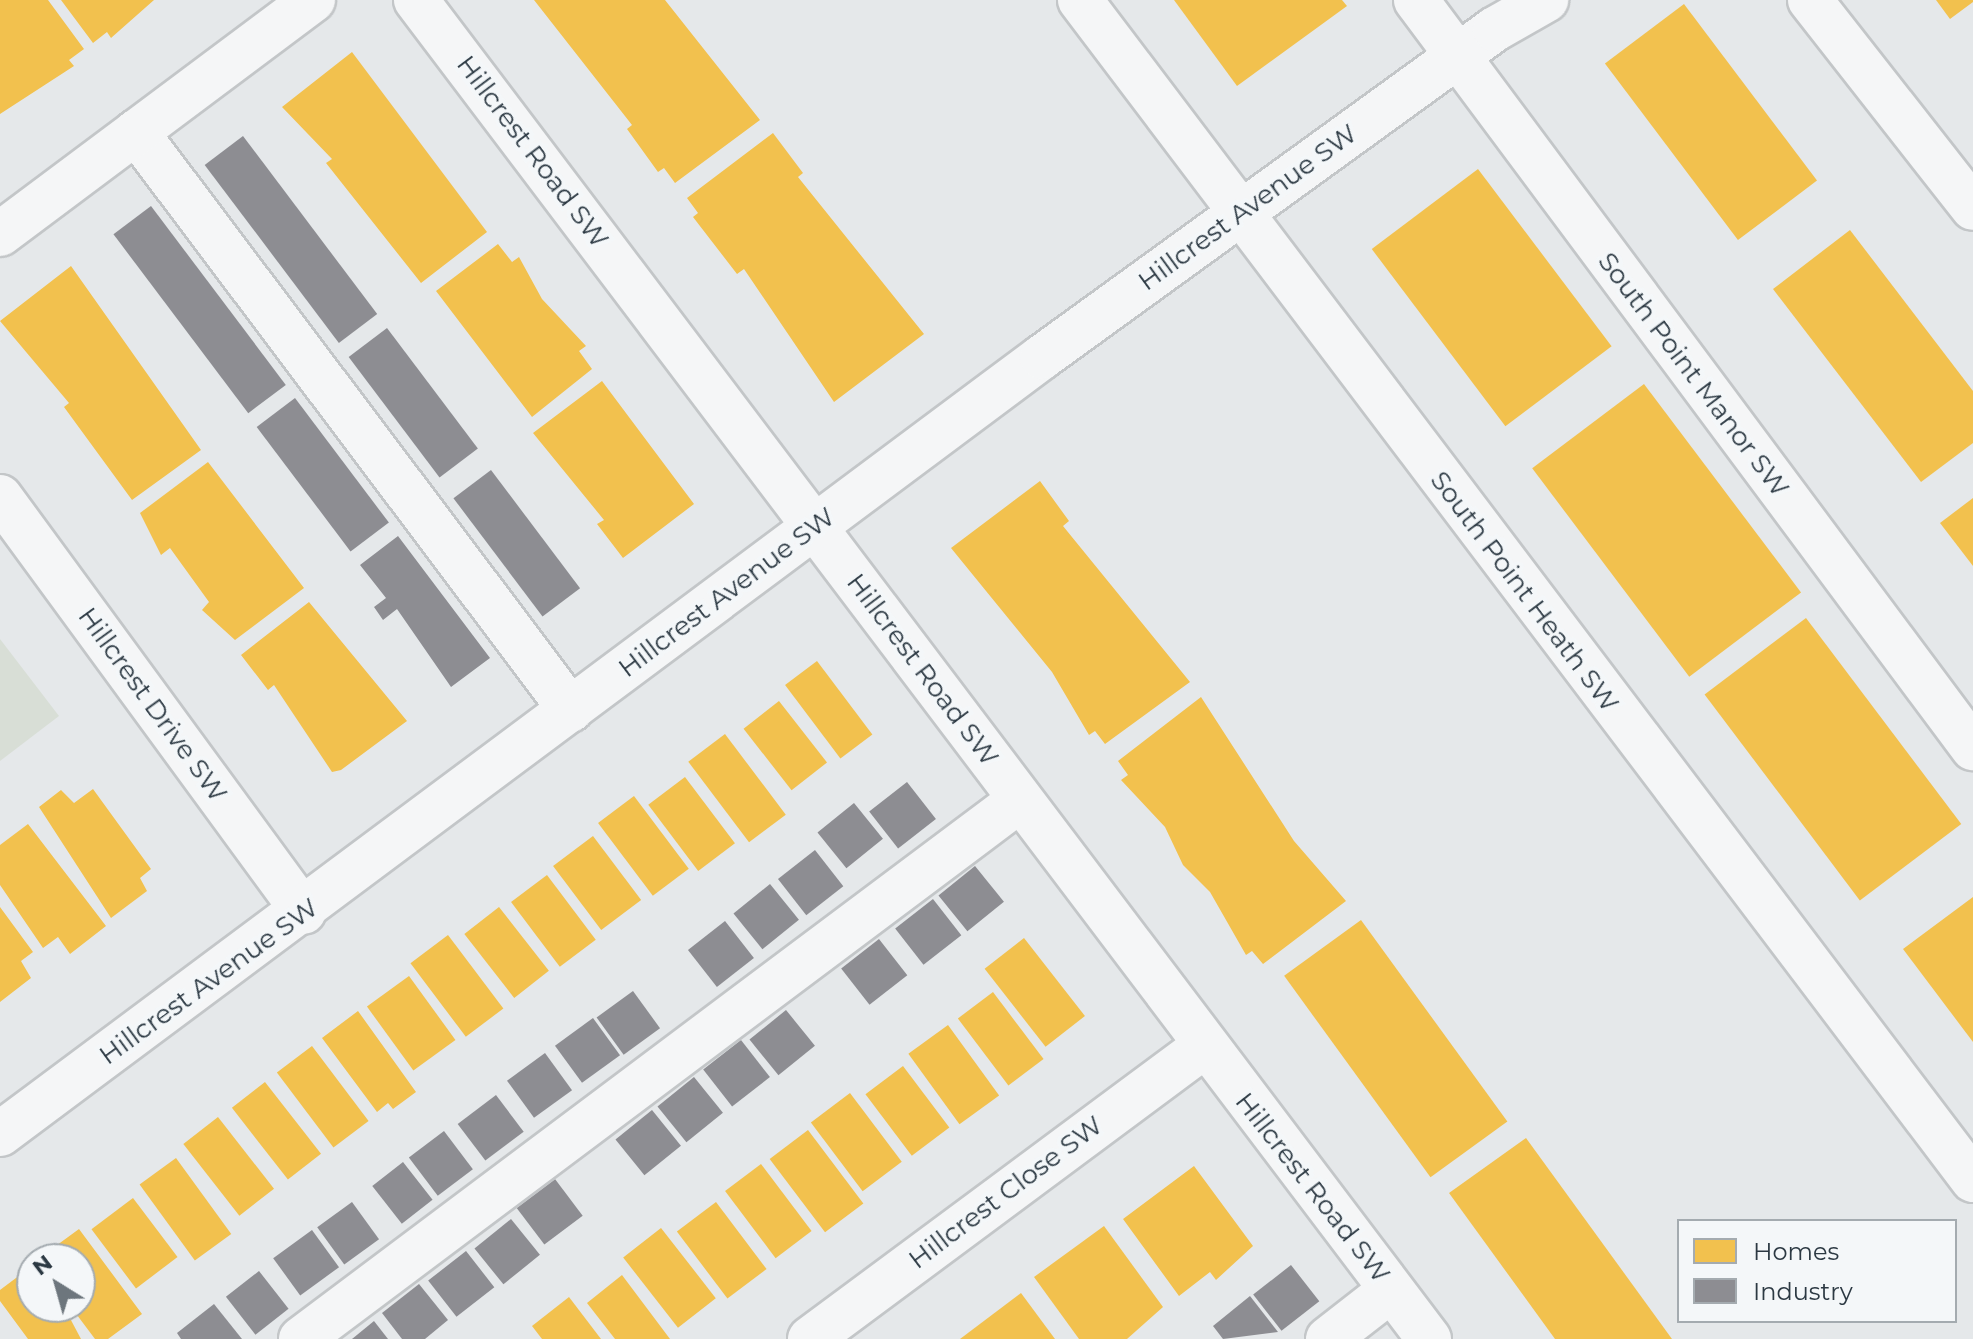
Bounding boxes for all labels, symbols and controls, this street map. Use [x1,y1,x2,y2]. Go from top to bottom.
street label: Hillcrest Road SW [450,50,614,254]
street label: Hillcrest Avenue SW [1133,118,1363,298]
street label: South Point Manor SW [1591,247,1795,503]
street label: South Point Heath SW [1423,466,1625,718]
street label: Hillcrest Avenue SW [613,502,841,684]
street label: Hillcrest Road SW [840,568,1004,772]
street label: Hillcrest Drive SW [71,602,233,808]
street label: Hillcrest Avenue SW [94,892,324,1072]
street label: Hillcrest Road SW [1228,1087,1396,1289]
street label: Hillcrest Close SW [903,1110,1109,1276]
legend [1677,1219,1957,1323]
text: Homes [1753,1237,1839,1266]
north arrow [16,1243,96,1323]
text: N [27,1249,58,1281]
text: Industry [1753,1277,1853,1306]

